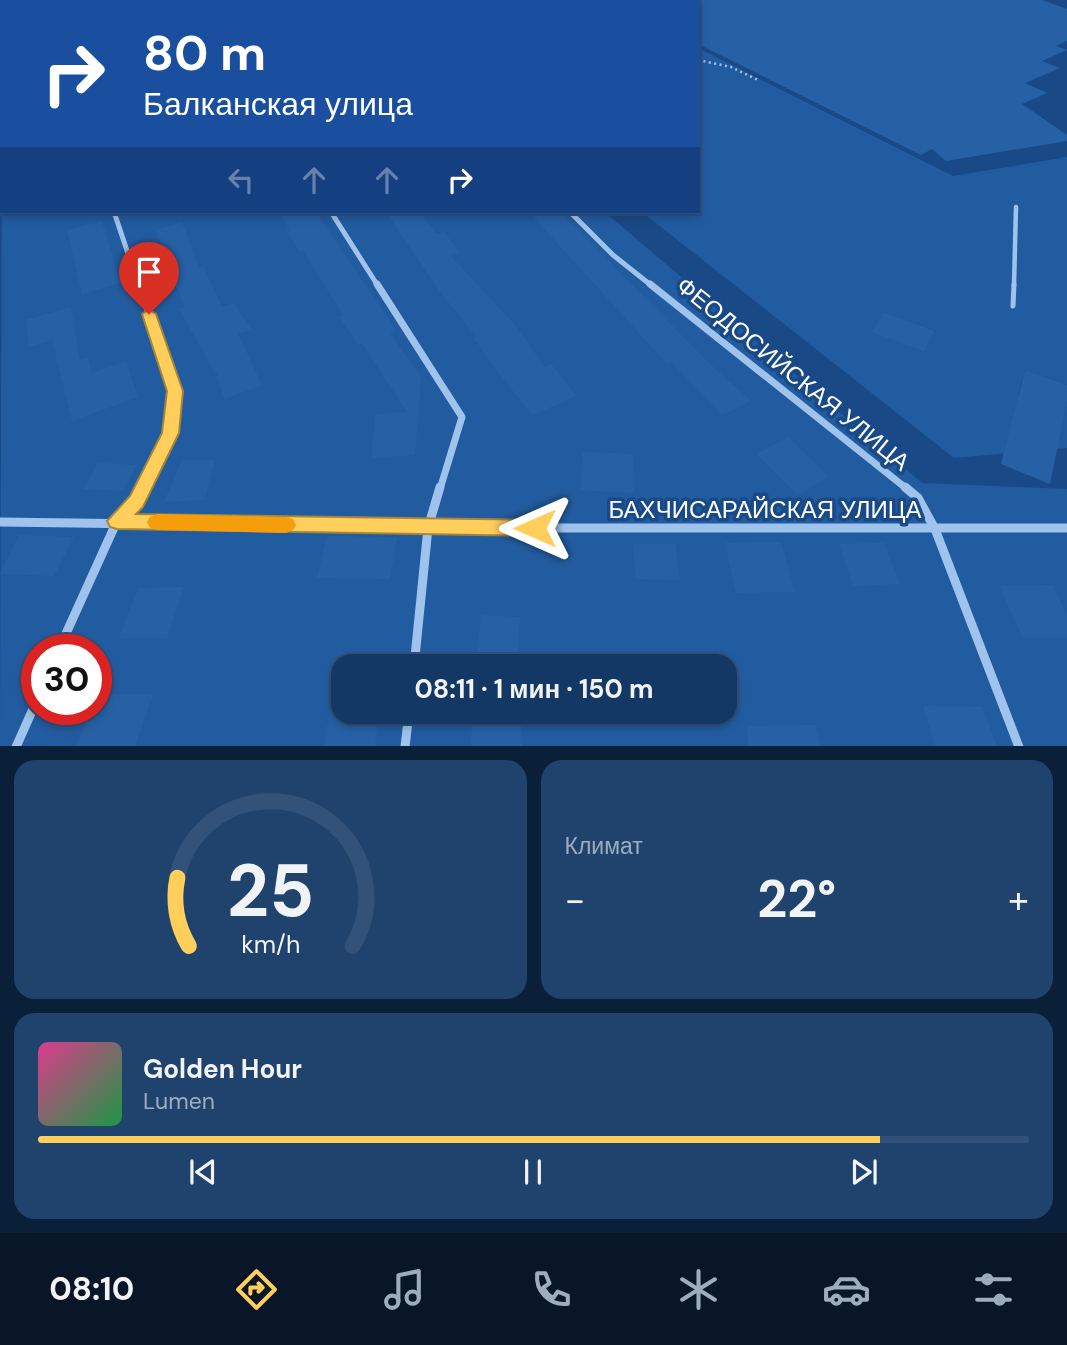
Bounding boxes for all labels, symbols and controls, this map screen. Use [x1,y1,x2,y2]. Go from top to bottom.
text: 80 m [143,21,266,85]
icon: right [28,28,119,119]
text: Балканская улица [143,83,413,125]
icon: left [222,161,260,199]
icon: ahead [295,161,333,199]
icon: ahead [368,161,406,199]
icon: right [441,161,479,199]
pin [119,242,179,314]
icon: arrive [130,253,168,291]
street label: ФЕОДОСИЙСКАЯ УЛИЦА [670,270,916,477]
position arrow [498,491,572,565]
street label: БАХЧИСАРАЙСКАЯ УЛИЦА [608,494,922,525]
speed limit sign: 30 [21,634,112,725]
text: 08:11 · 1 мин · 150 m [415,672,653,706]
text: Климат [565,831,643,861]
text: 25 [227,844,314,939]
text: 22° [757,865,836,933]
text: − [565,875,585,925]
text: + [1008,875,1029,925]
text: km/h [241,927,300,960]
text: Golden Hour [143,1052,302,1086]
text: Lumen [143,1086,215,1116]
icon: previous [184,1153,222,1191]
icon: pause [514,1153,552,1191]
icon: next [845,1153,883,1191]
icon: directions [232,1265,281,1314]
icon: music [380,1265,429,1314]
icon: phone [527,1265,576,1314]
icon: climate [674,1265,723,1314]
icon: car [822,1265,871,1314]
icon: filters [969,1265,1018,1314]
text: 08:10 [49,1268,134,1310]

